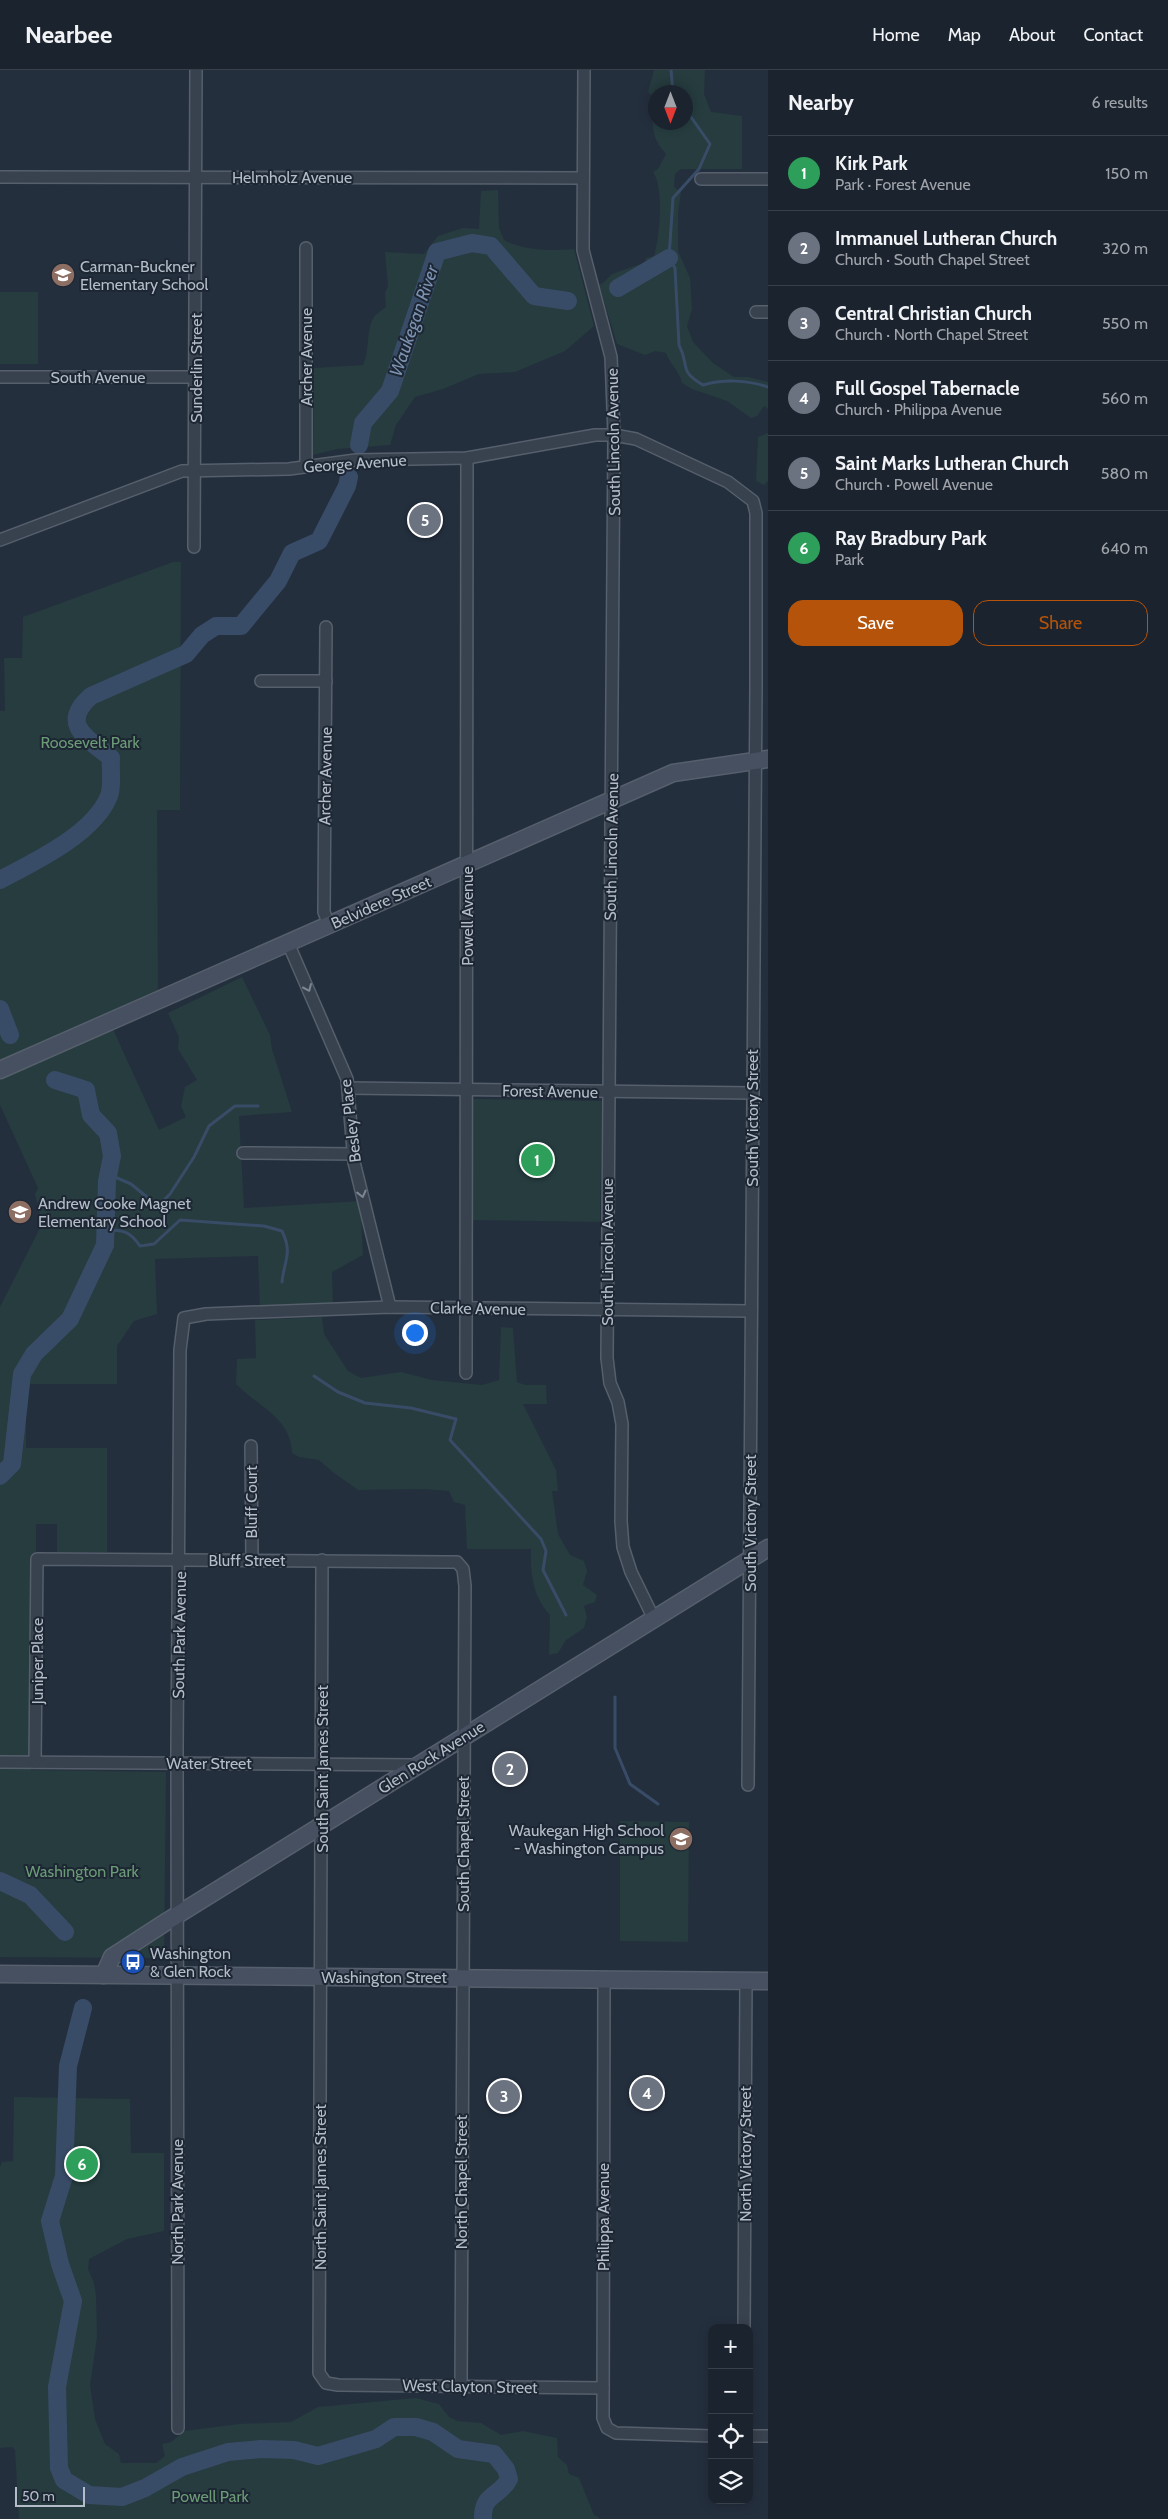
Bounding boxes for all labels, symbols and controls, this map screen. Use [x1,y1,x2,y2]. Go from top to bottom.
text: Nearbee [25,20,112,49]
text: Home [872,24,920,46]
text: Map [948,24,981,46]
text: About [1009,24,1055,46]
text: Contact [1083,24,1143,46]
north arrow [648,85,693,130]
text: Nearby [788,90,854,115]
text: 6 results [1092,93,1148,112]
text: Kirk Park [835,152,908,175]
text: 1 [801,164,807,183]
text: 150 m [1105,164,1148,183]
street label: Helmholz Avenue [232,168,352,187]
text: Park · Forest Avenue [835,175,971,194]
text: Immanuel Lutheran Church [835,227,1057,250]
text: 2 [800,239,808,258]
text: 320 m [1102,239,1148,258]
text: Church · South Chapel Street [835,250,1030,269]
place label: Carman-Buckner Elementary School [80,257,208,294]
water label: Waukegan River [385,261,444,379]
school or university icon: Carman-Buckner Elementary School [50,262,76,288]
text: Central Christian Church [835,302,1032,325]
street label: Archer Avenue [297,308,316,406]
street label: Sunderlin Street [187,313,206,423]
text: 3 [800,314,808,333]
text: 550 m [1102,314,1148,333]
text: Church · North Chapel Street [835,325,1028,344]
street label: South Avenue [51,368,145,387]
street label: South Lincoln Avenue [603,368,624,516]
text: Full Gospel Tabernacle [835,377,1020,400]
text: 4 [799,389,809,408]
text: 560 m [1101,389,1148,408]
text: Church · Philippa Avenue [835,400,1002,419]
street label: George Avenue [303,450,407,477]
text: Saint Marks Lutheran Church [835,452,1069,475]
text: 5 [800,464,808,483]
text: 580 m [1101,464,1148,483]
text: Church · Powell Avenue [835,475,993,494]
pin: 5 [409,501,441,539]
text: Ray Bradbury Park [835,527,987,550]
text: 6 [800,539,809,558]
text: 640 m [1101,539,1148,558]
text: Park [835,550,864,569]
button: Save [788,600,963,646]
button: Share [973,600,1148,646]
street label: Archer Avenue [315,727,336,825]
park label: Roosevelt Park [40,733,140,752]
street label: South Lincoln Avenue [601,773,622,921]
street label: Powell Avenue [458,866,477,966]
street label: Belvidere Street [328,872,435,933]
one-way arrow [301,983,312,992]
street label: South Victory Street [743,1049,762,1187]
street label: Besley Place [336,1078,365,1164]
street label: Forest Avenue [502,1081,598,1102]
pin: 1 [521,1141,553,1179]
street label: South Lincoln Avenue [598,1178,617,1326]
one-way arrow [356,1189,367,1198]
place label: Andrew Cooke Magnet Elementary School [38,1194,191,1231]
school or university icon: Andrew Cooke Magnet Elementary School [7,1199,33,1225]
street label: Clarke Avenue [430,1298,526,1319]
your location [402,1320,428,1346]
street label: South Victory Street [741,1454,760,1592]
street label: Bluff Court [242,1465,261,1539]
street label: Bluff Street [209,1551,286,1570]
street label: South Park Avenue [169,1571,190,1699]
street label: Juniper Place [28,1618,47,1705]
street label: South Saint James Street [313,1685,332,1853]
street label: Glen Rock Avenue [374,1717,488,1798]
pin: 2 [494,1750,526,1788]
street label: Water Street [166,1754,252,1773]
street label: South Chapel Street [454,1775,473,1912]
place label: Waukegan High School - Washington Campus [509,1821,664,1858]
school or university icon: Waukegan High School - Washington Campus [668,1826,694,1852]
park label: Washington Park [25,1862,139,1881]
place label: Washington & Glen Rock [150,1944,232,1981]
bus stop icon: Washington & Glen Rock [120,1949,146,1975]
street label: Washington Street [321,1968,447,1987]
pin: 4 [631,2074,663,2112]
pin: 3 [488,2077,520,2115]
street label: North Victory Street [736,2086,755,2222]
street label: North Saint James Street [311,2103,330,2270]
street label: North Chapel Street [452,2114,471,2249]
street label: North Park Avenue [168,2139,187,2265]
pin: 6 [66,2145,98,2183]
street label: Philippa Avenue [594,2163,613,2271]
map controls [708,2324,753,2504]
button: + [708,2324,753,2369]
button: − [708,2369,753,2414]
street label: West Clayton Street [402,2376,538,2397]
button: locate [708,2414,753,2459]
button: layers [708,2459,753,2504]
scale bar [15,2484,85,2507]
text: 50 m [22,2487,55,2505]
park label: Powell Park [171,2487,250,2506]

